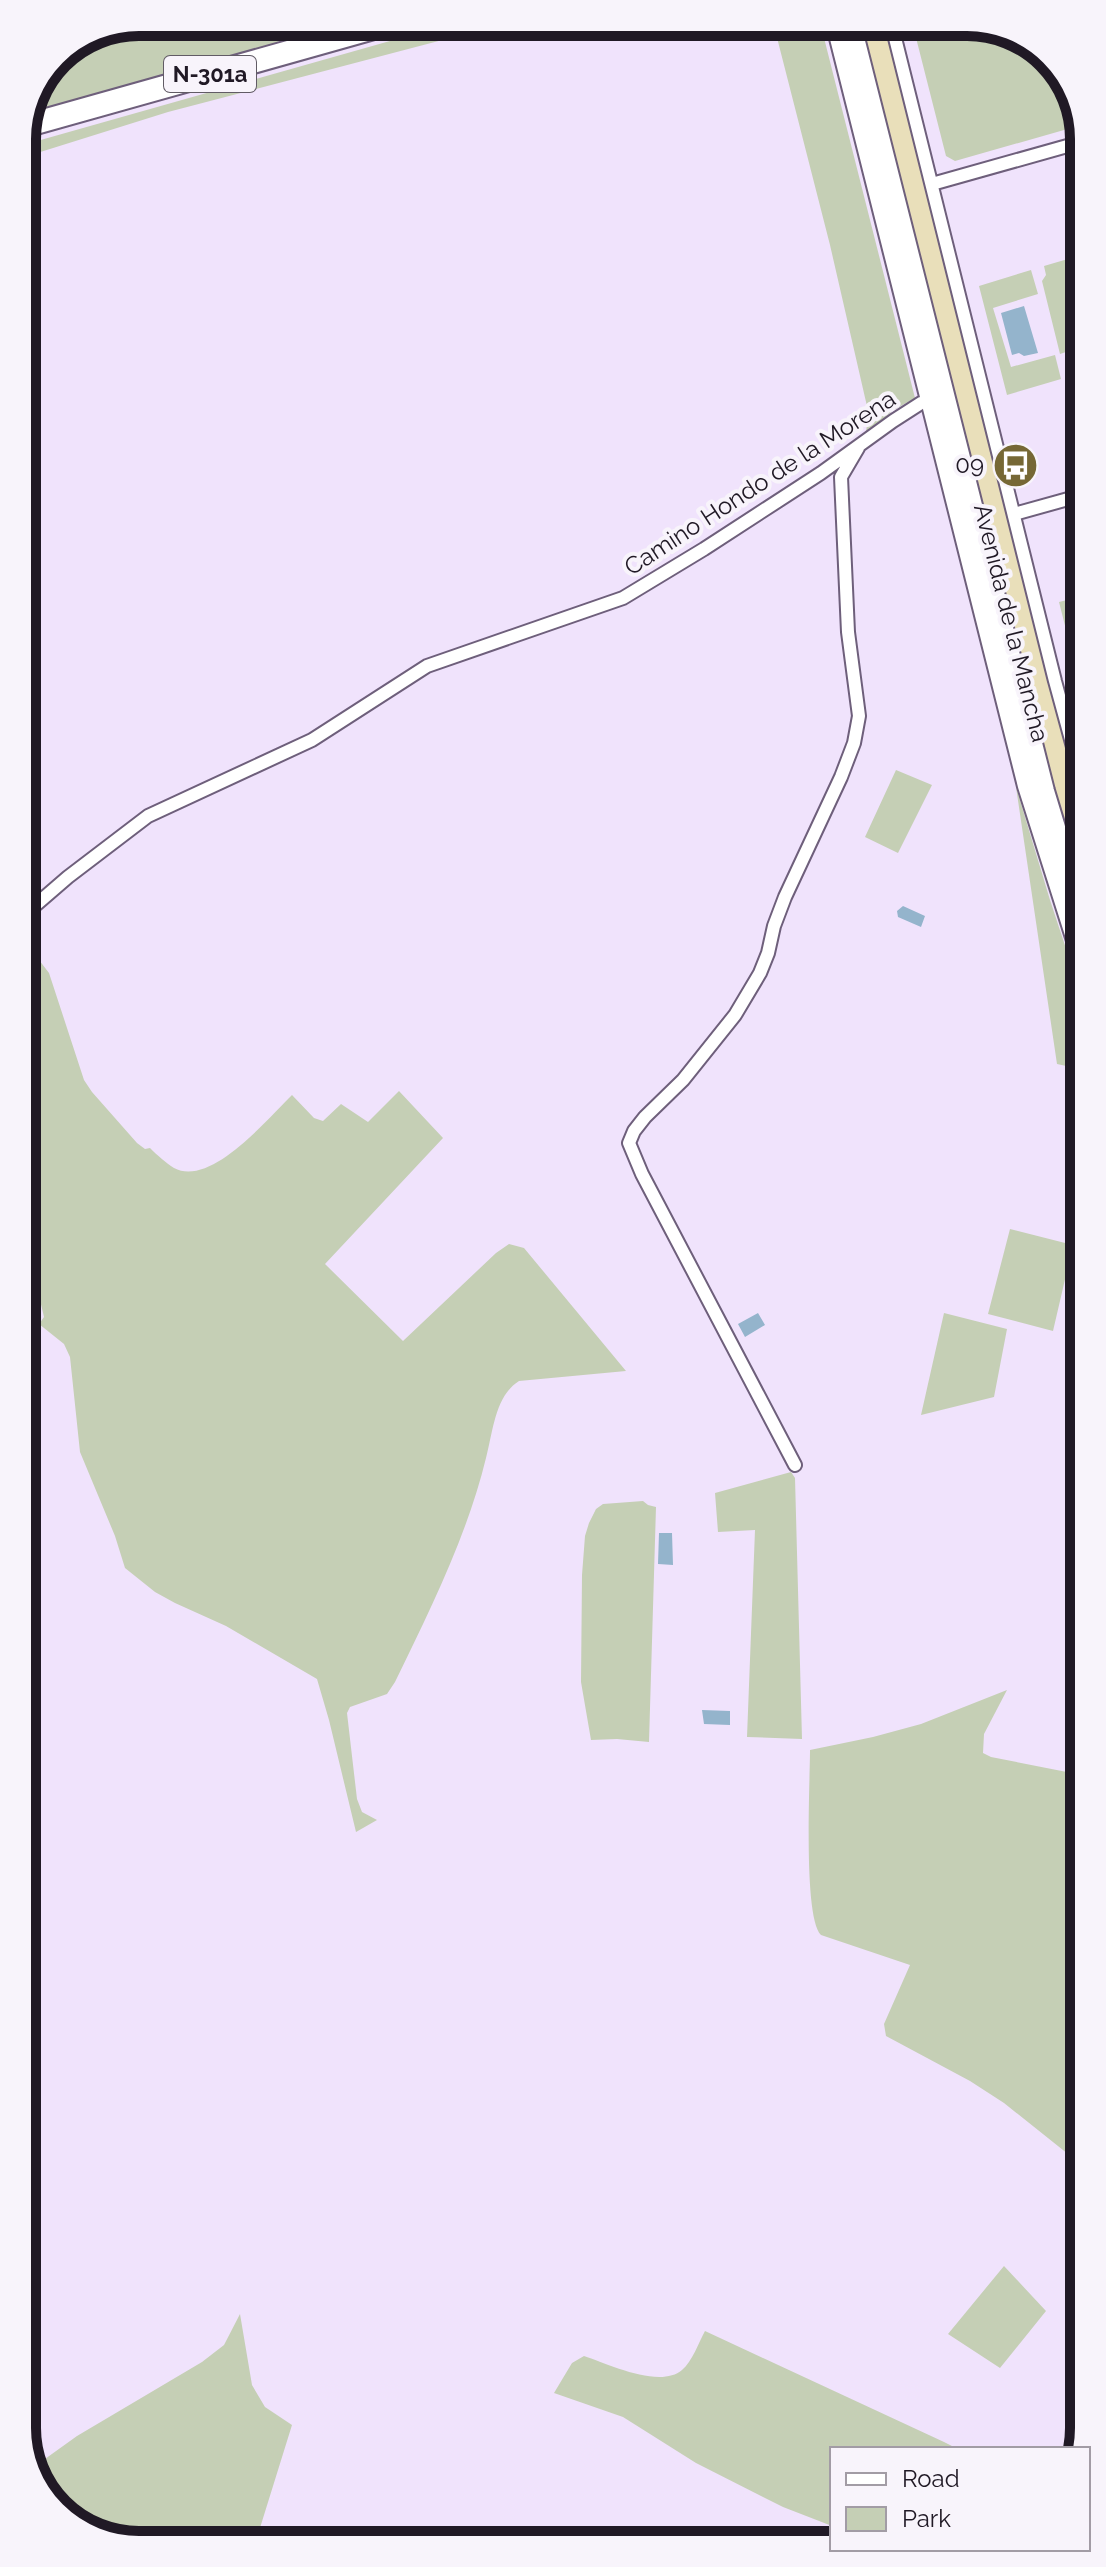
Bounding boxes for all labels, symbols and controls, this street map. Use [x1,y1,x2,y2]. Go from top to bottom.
road number: N-301a [164,56,256,92]
street label: Camino Hondo de la Morena [619,384,901,581]
bus stop icon: 09 [991,441,1039,489]
place label: 09 [955,450,984,479]
street label: Avenida de la Mancha [968,501,1055,745]
legend [830,2447,1090,2551]
text: Road [902,2464,960,2493]
text: Park [902,2504,951,2533]

